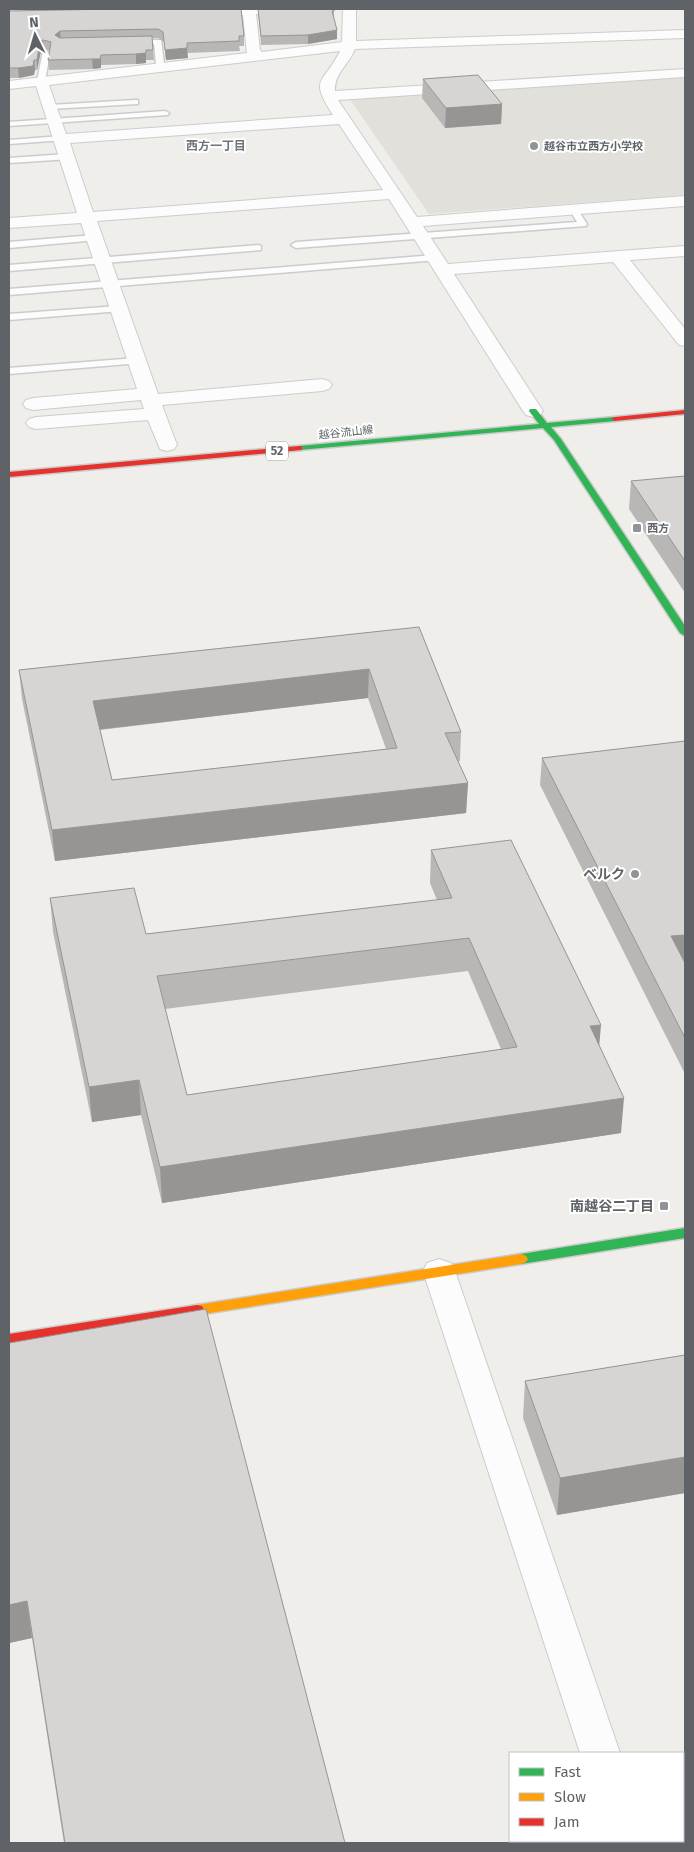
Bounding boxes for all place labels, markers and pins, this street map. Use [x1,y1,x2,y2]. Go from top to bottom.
marker: 越谷市立西方小学校 [528,140,540,152]
place label: 越谷市立西方小学校 [544,140,643,153]
marker: 西方 [631,522,643,534]
place label: 西方 [647,522,669,535]
place label: ベルク [583,866,625,883]
marker: ベルク [629,868,641,880]
place label: 南越谷二丁目 [570,1198,654,1215]
marker: 南越谷二丁目 [658,1200,670,1212]

